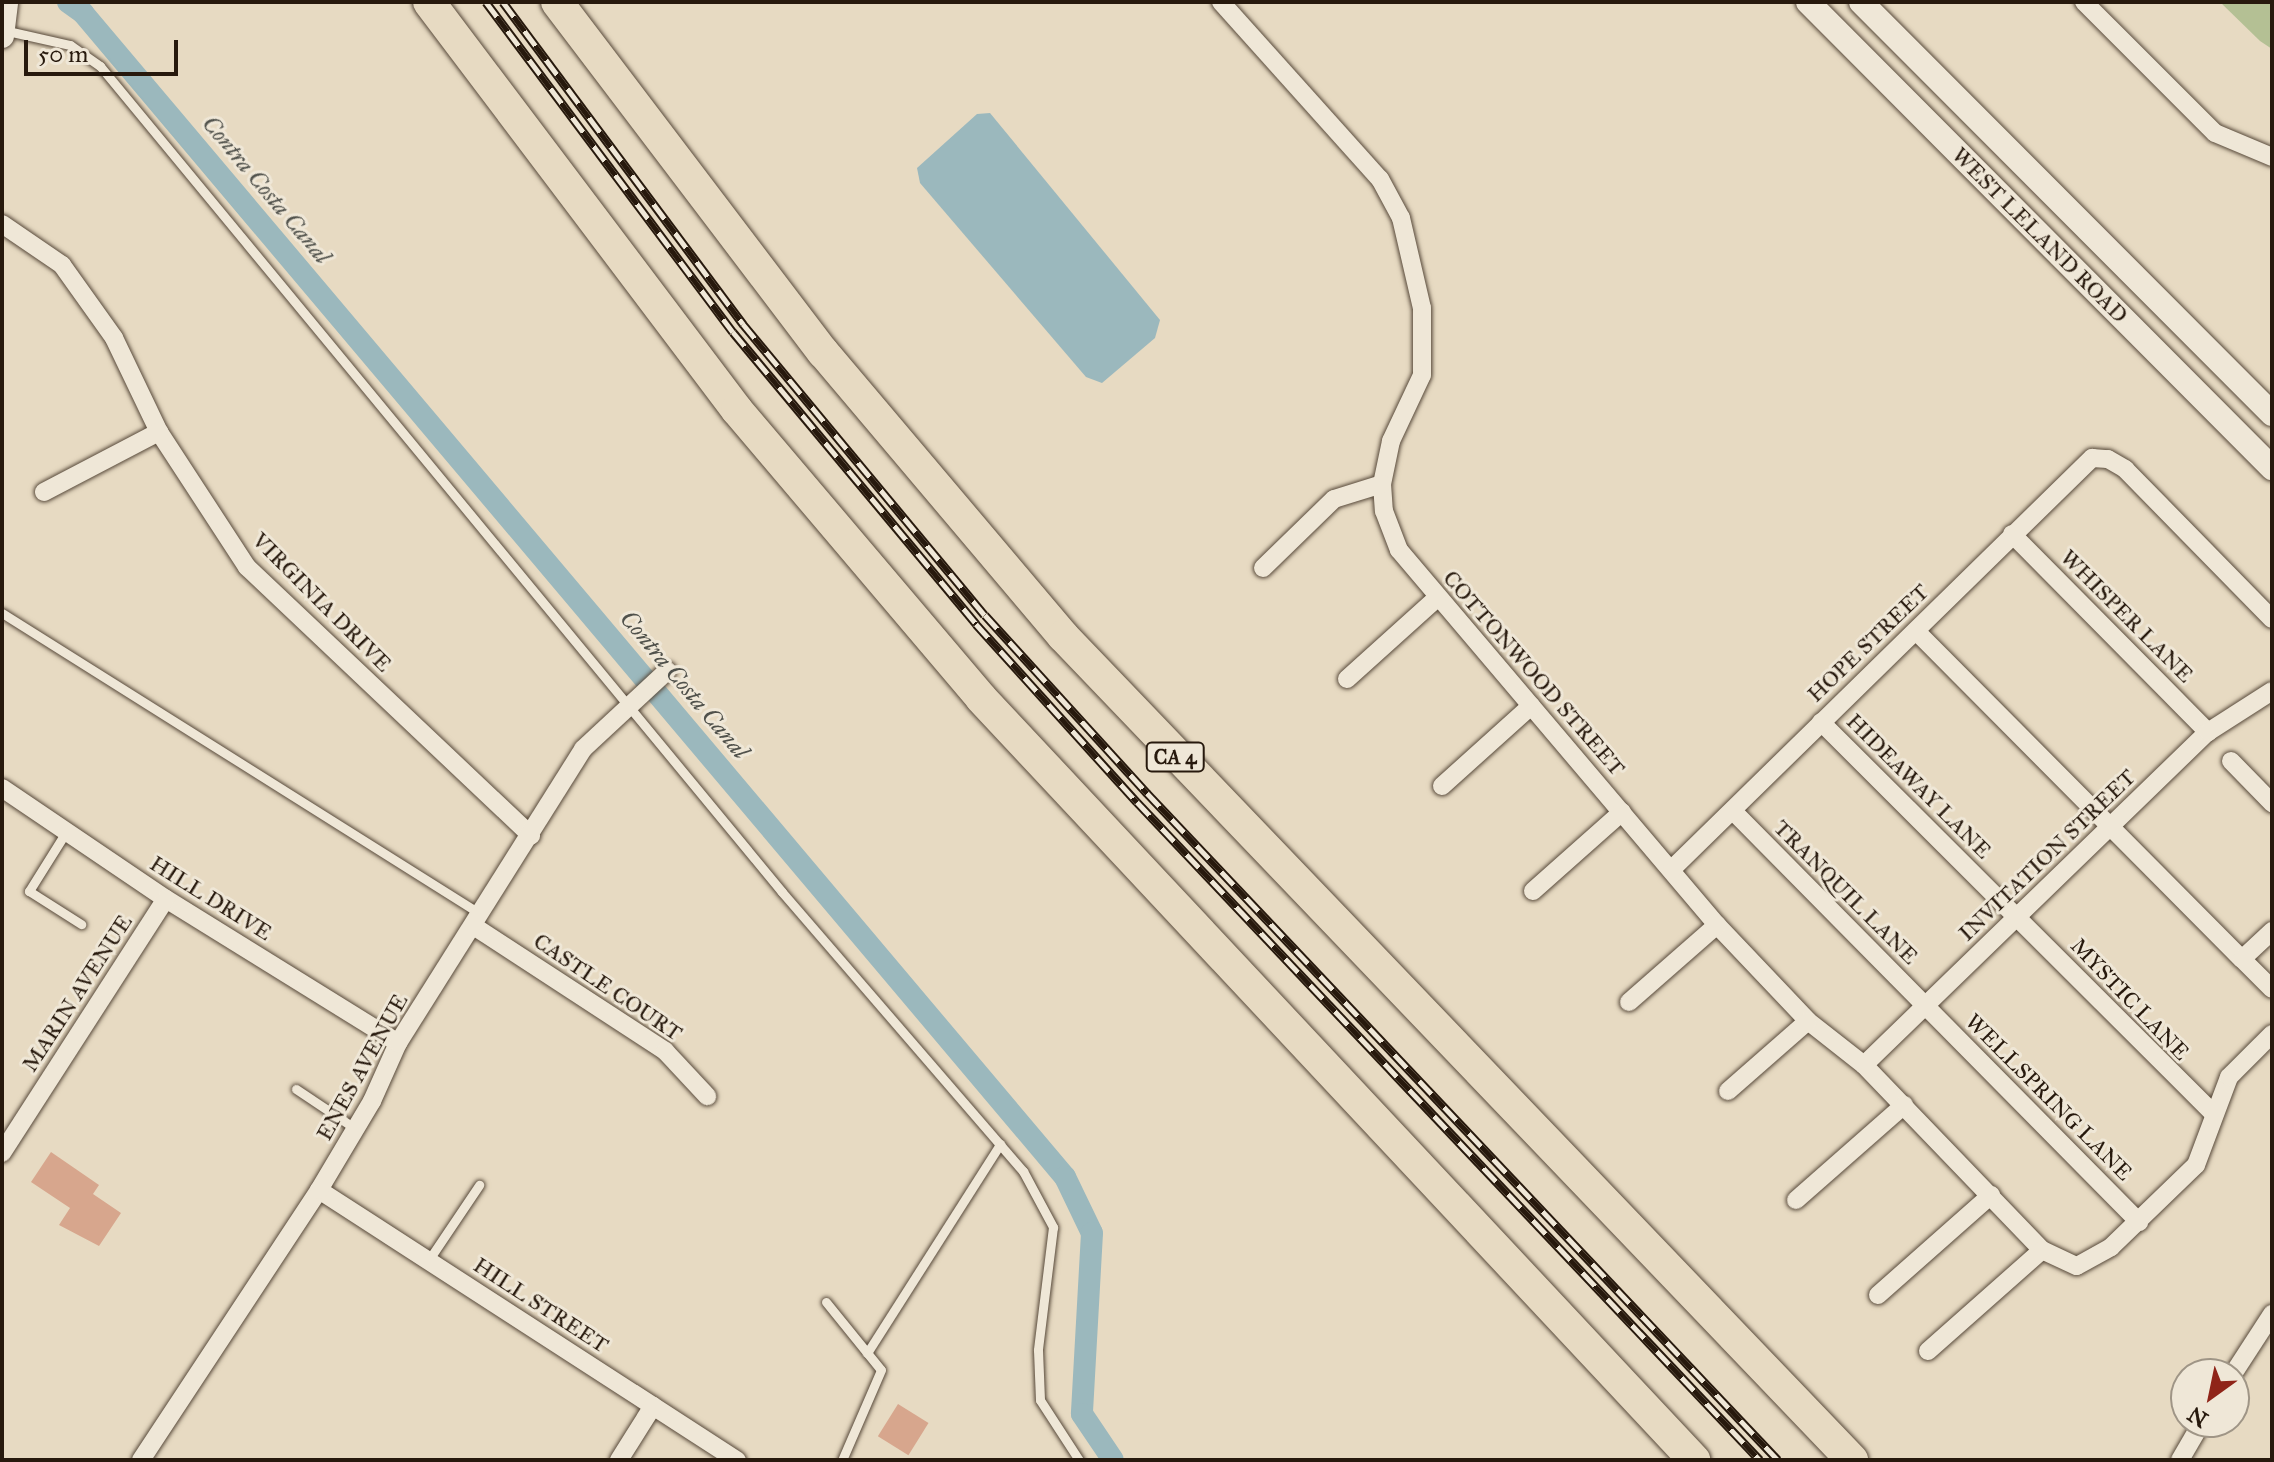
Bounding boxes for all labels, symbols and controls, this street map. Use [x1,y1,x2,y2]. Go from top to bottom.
scale bar [28,24,182,74]
text: 50 m [38,39,88,69]
water label: Contra Costa Canal [196,110,336,270]
street label: WEST LELAND ROAD [1947,142,2133,328]
street label: VIRGINIA DRIVE [247,527,397,677]
street label: WHISPER LANE [2055,544,2199,688]
street label: COTTONWOOD STREET [1438,565,1630,781]
street label: HOPE STREET [1802,579,1934,707]
water label: Contra Costa Canal [614,605,754,765]
street label: HIDEAWAY LANE [1841,708,1997,864]
road number: CA 4 [1145,741,1205,773]
street label: INVITATION STREET [1953,764,2141,946]
street label: TRANQUIL LANE [1768,814,1924,970]
street label: HILL DRIVE [145,850,277,946]
street label: MARIN AVENUE [16,910,138,1076]
street label: CASTLE COURT [529,928,687,1046]
street label: MYSTIC LANE [2065,933,2195,1065]
street label: ENES AVENUE [311,989,413,1145]
street label: WELLSPRING LANE [1960,1008,2138,1186]
street label: HILL STREET [469,1252,613,1358]
north arrow [2170,1358,2250,1438]
text: N [2183,1400,2213,1433]

